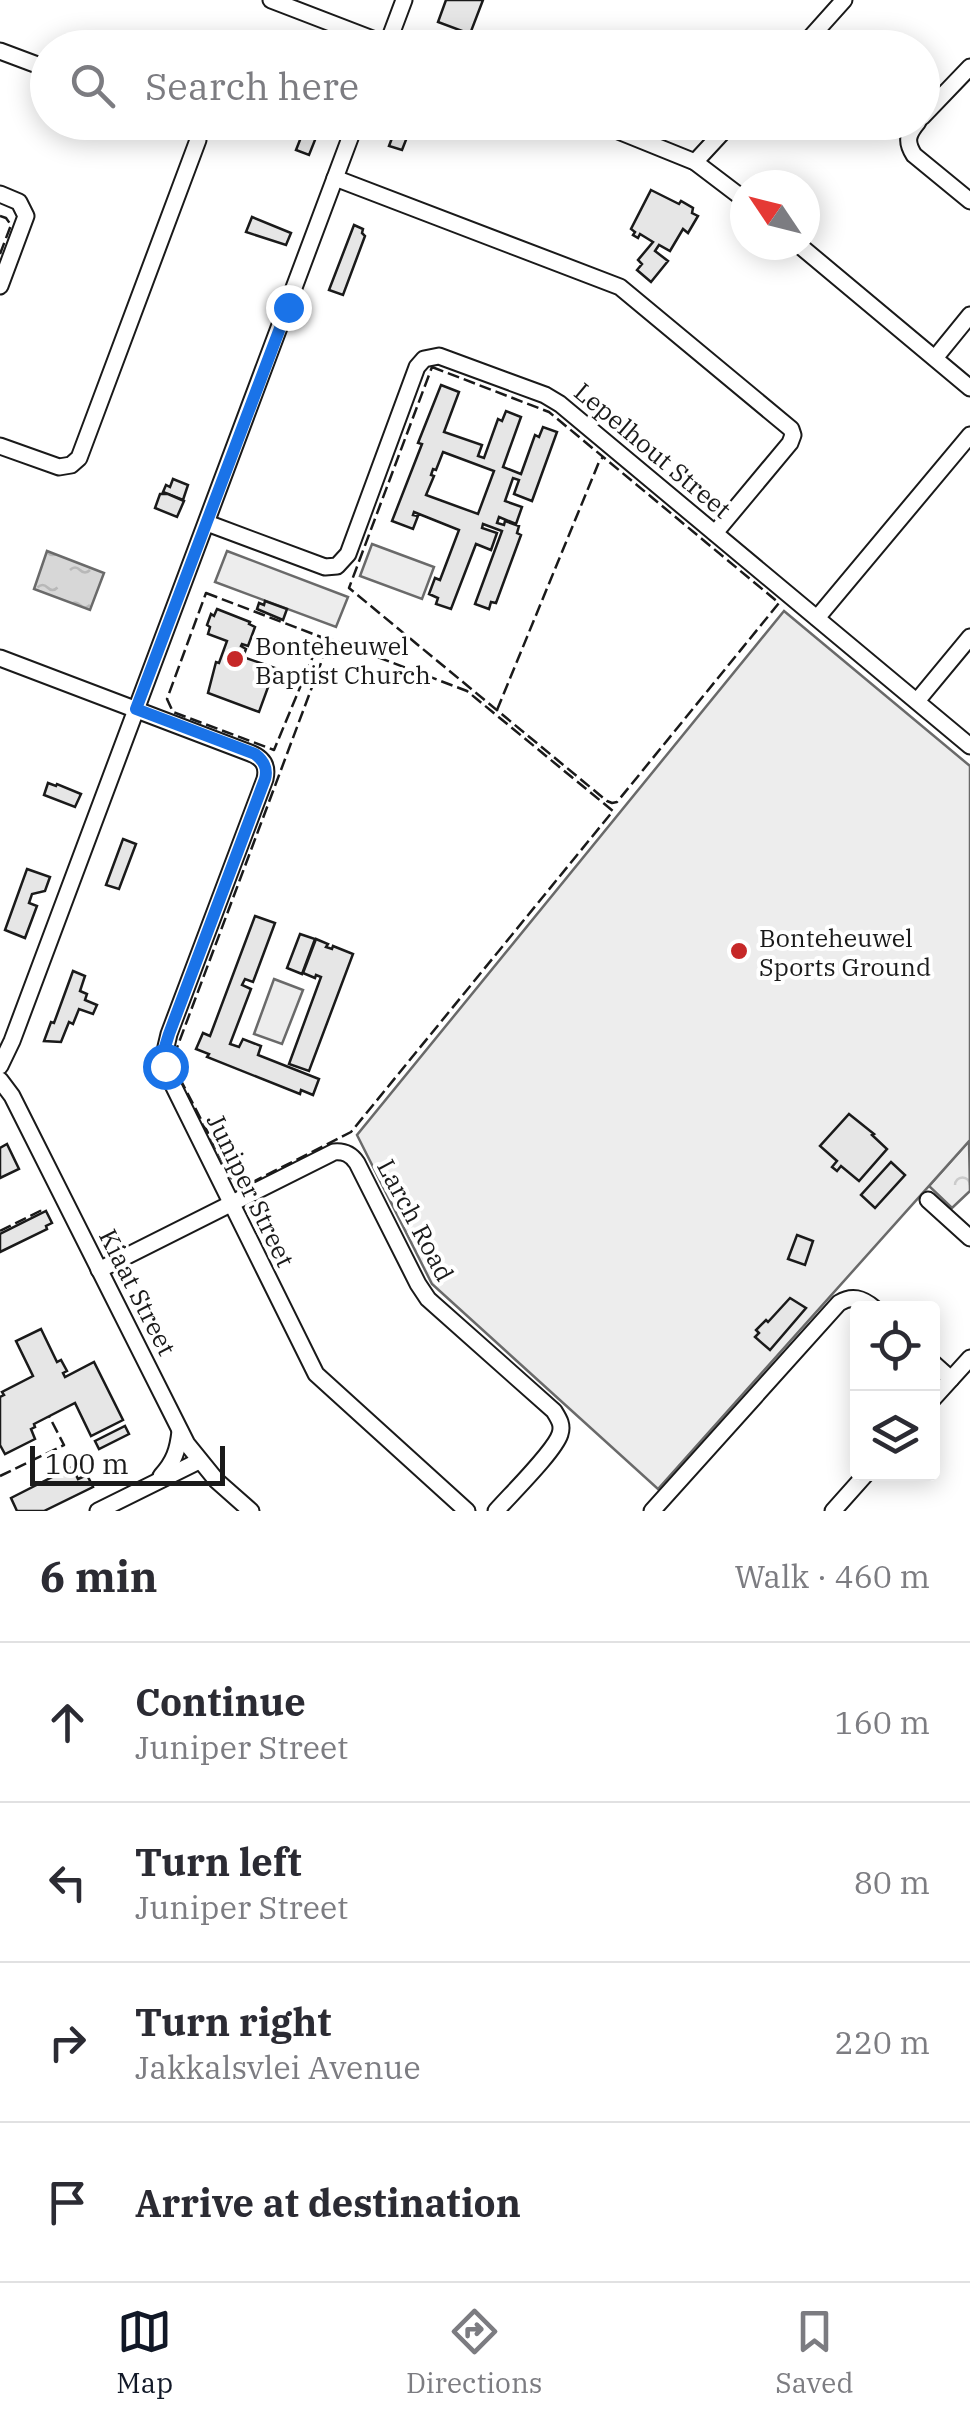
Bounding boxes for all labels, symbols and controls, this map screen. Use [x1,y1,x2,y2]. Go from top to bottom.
search box [30,30,940,140]
icon: search [65,58,120,113]
text: Search here [145,61,359,110]
north arrow [730,170,820,260]
route end [266,285,312,331]
street label: Lepelhout Street [568,375,738,525]
place label: Bonteheuwel Baptist Church [255,629,431,691]
marker: Bonteheuwel Baptist Church [224,648,246,670]
place label: Bonteheuwel Sports Ground [759,921,931,983]
marker: Bonteheuwel Sports Ground [728,940,750,962]
route start [143,1044,189,1090]
street label: Juniper Street [200,1108,302,1272]
street label: Larch Road [370,1153,462,1287]
street label: Kiaat Street [92,1223,184,1361]
map controls [850,1301,940,1481]
button: locate [850,1301,940,1391]
button: layers [850,1391,940,1481]
scale bar [30,1441,225,1486]
text: 100 m [45,1445,129,1482]
text: 6 min [40,1549,158,1604]
text: Walk · 460 m [734,1555,930,1597]
text: Continue [135,1677,306,1726]
icon: ahead [40,1695,95,1750]
text: 160 m [834,1701,930,1743]
text: Juniper Street [135,1726,348,1768]
text: Turn left [135,1837,302,1886]
icon: left [40,1855,95,1910]
text: 80 m [854,1861,930,1903]
text: Juniper Street [135,1886,348,1928]
text: Turn right [135,1997,331,2046]
icon: right [40,2015,95,2070]
text: 220 m [834,2021,930,2063]
text: Jakkalsvlei Avenue [135,2046,421,2088]
icon: arrive [40,2175,95,2230]
text: Arrive at destination [135,2178,521,2227]
tab: Map [116,2304,173,2401]
tab: Directions [406,2304,542,2401]
tab: Saved [775,2304,854,2401]

